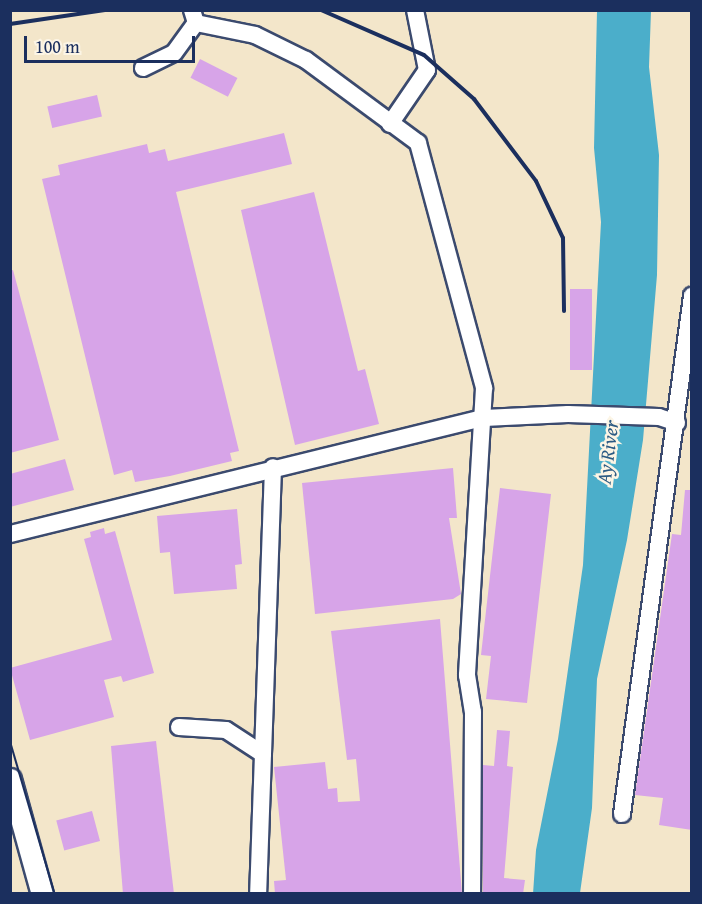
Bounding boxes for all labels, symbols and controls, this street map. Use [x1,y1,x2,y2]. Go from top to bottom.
scale bar [27,24,198,62]
text: 100 m [35,33,80,60]
water label: Ay River [591,419,623,485]

